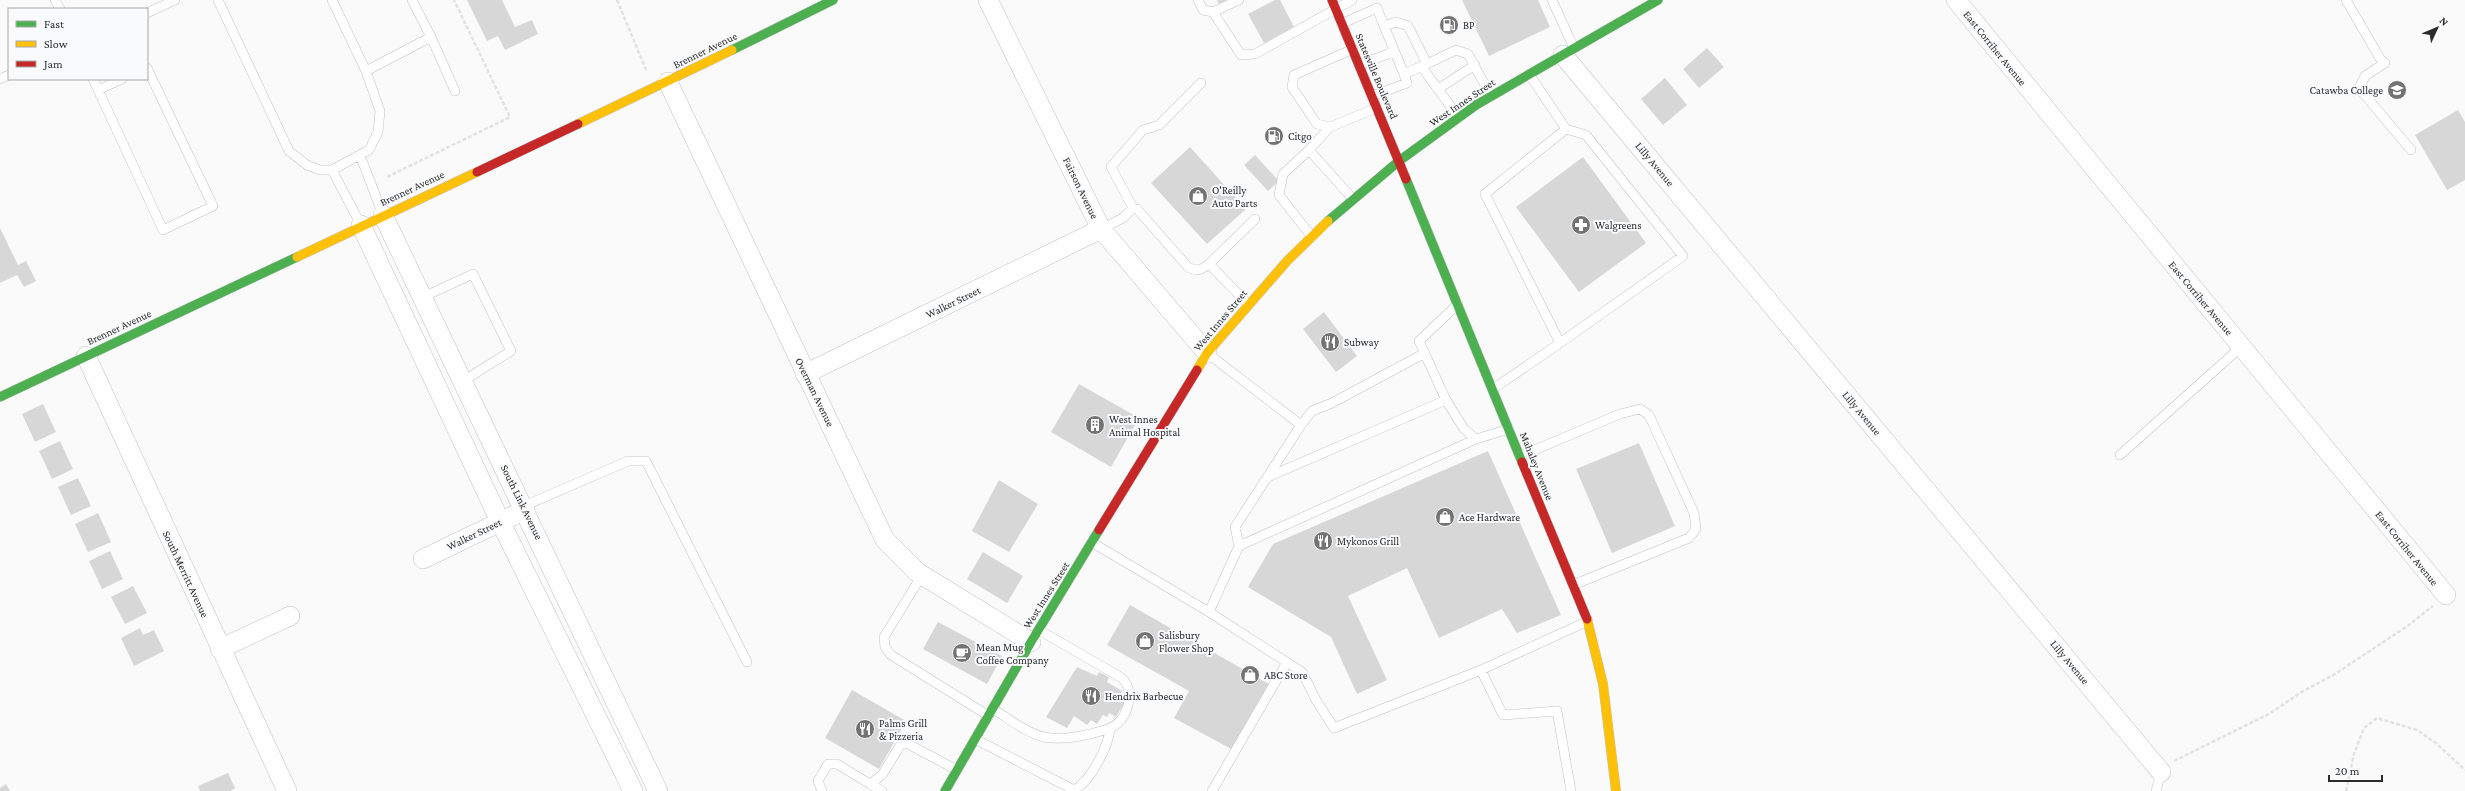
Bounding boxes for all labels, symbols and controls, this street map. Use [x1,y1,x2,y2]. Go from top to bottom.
legend [8,8,148,80]
street label: East Corriher Avenue [1961,8,2029,88]
north arrow [2417,8,2457,48]
fuel station icon: BP [1438,14,1460,36]
text: N [2437,14,2451,28]
text: Fast [44,17,65,31]
place label: BP [1463,19,1475,31]
street label: Brenner Avenue [671,29,739,71]
street label: Statesville Boulevard [1354,31,1401,121]
text: Slow [44,37,68,51]
text: Jam [43,57,63,71]
street label: West Innes Street [1427,75,1497,128]
school or university icon: Catawba College [2386,79,2408,101]
place label: Catawba College [2309,84,2383,97]
fuel station icon: Citgo [1263,125,1285,147]
place label: Citgo [1288,130,1312,143]
street label: Lilly Avenue [1632,140,1677,189]
street label: Fairson Avenue [1061,155,1101,221]
street label: Brenner Avenue [378,168,446,208]
place label: O'Reilly Auto Parts [1212,184,1257,209]
shop icon: O'Reilly Auto Parts [1187,185,1209,207]
pharmacy icon: Walgreens [1570,214,1592,236]
place label: Walgreens [1595,219,1641,232]
street label: East Corriher Avenue [2167,259,2236,338]
street label: Walker Street [924,283,983,320]
street label: West Innes Street [1191,287,1249,353]
street label: Brenner Avenue [85,307,153,347]
restaurant icon: Subway [1319,331,1341,353]
place label: Subway [1344,336,1380,349]
street label: Overman Avenue [793,355,837,429]
street label: Lilly Avenue [1839,389,1884,438]
place label: West Innes Animal Hospital [1109,413,1180,439]
building icon: West Innes Animal Hospital [1084,414,1106,436]
street label: Mahaley Avenue [1517,430,1556,502]
street label: South Link Avenue [499,462,545,542]
shop icon: Ace Hardware [1434,506,1456,528]
street label: East Corriher Avenue [2373,508,2441,588]
place label: Ace Hardware [1459,511,1520,523]
street label: Walker Street [445,515,504,552]
street label: South Merritt Avenue [161,529,211,619]
restaurant icon: Mykonos Grill [1312,530,1334,552]
place label: Mykonos Grill [1337,535,1399,548]
street label: West Innes Street [1021,559,1072,631]
place label: Salisbury Flower Shop [1159,629,1214,655]
shop icon: Salisbury Flower Shop [1134,630,1156,652]
street label: Lilly Avenue [2047,638,2092,687]
place label: Mean Mug Coffee Company [976,641,1050,667]
cafe icon: Mean Mug Coffee Company [951,642,973,664]
shop icon: ABC Store [1239,664,1261,686]
place label: ABC Store [1264,669,1308,681]
restaurant icon: Hendrix Barbecue [1080,685,1102,707]
place label: Hendrix Barbecue [1105,690,1184,702]
place label: Palms Grill & Pizzeria [879,717,927,742]
restaurant icon: Palms Grill & Pizzeria [854,718,876,740]
scale bar [2329,757,2382,783]
text: 20 m [2335,764,2360,778]

